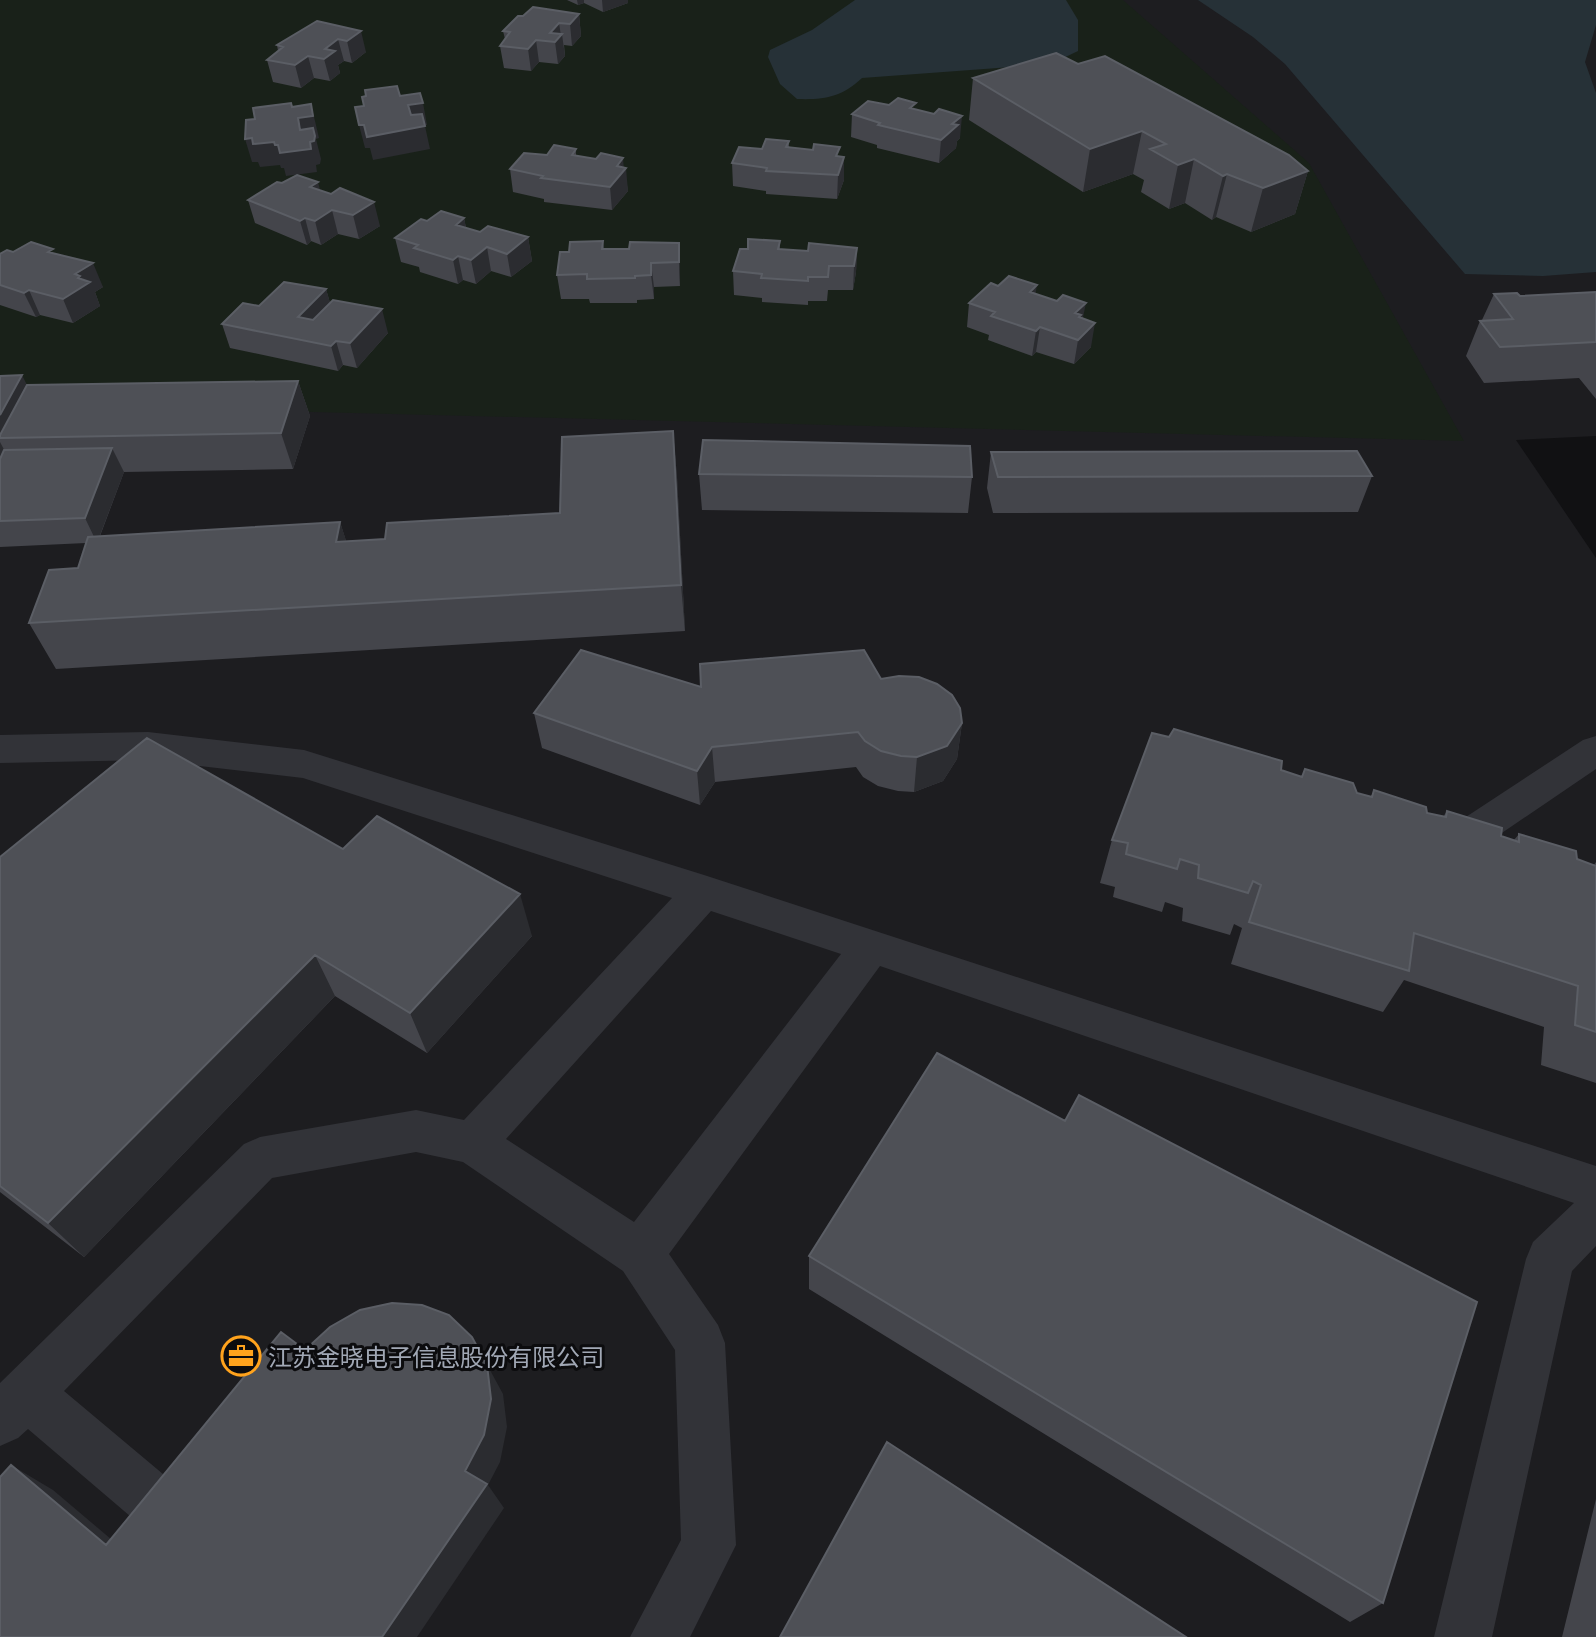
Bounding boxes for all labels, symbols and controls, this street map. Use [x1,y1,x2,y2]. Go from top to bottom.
office icon: 江苏金晓电子信息股份有限公司 [220,1335,262,1377]
place label: 江苏金晓电子信息股份有限公司 [268,1340,604,1373]

